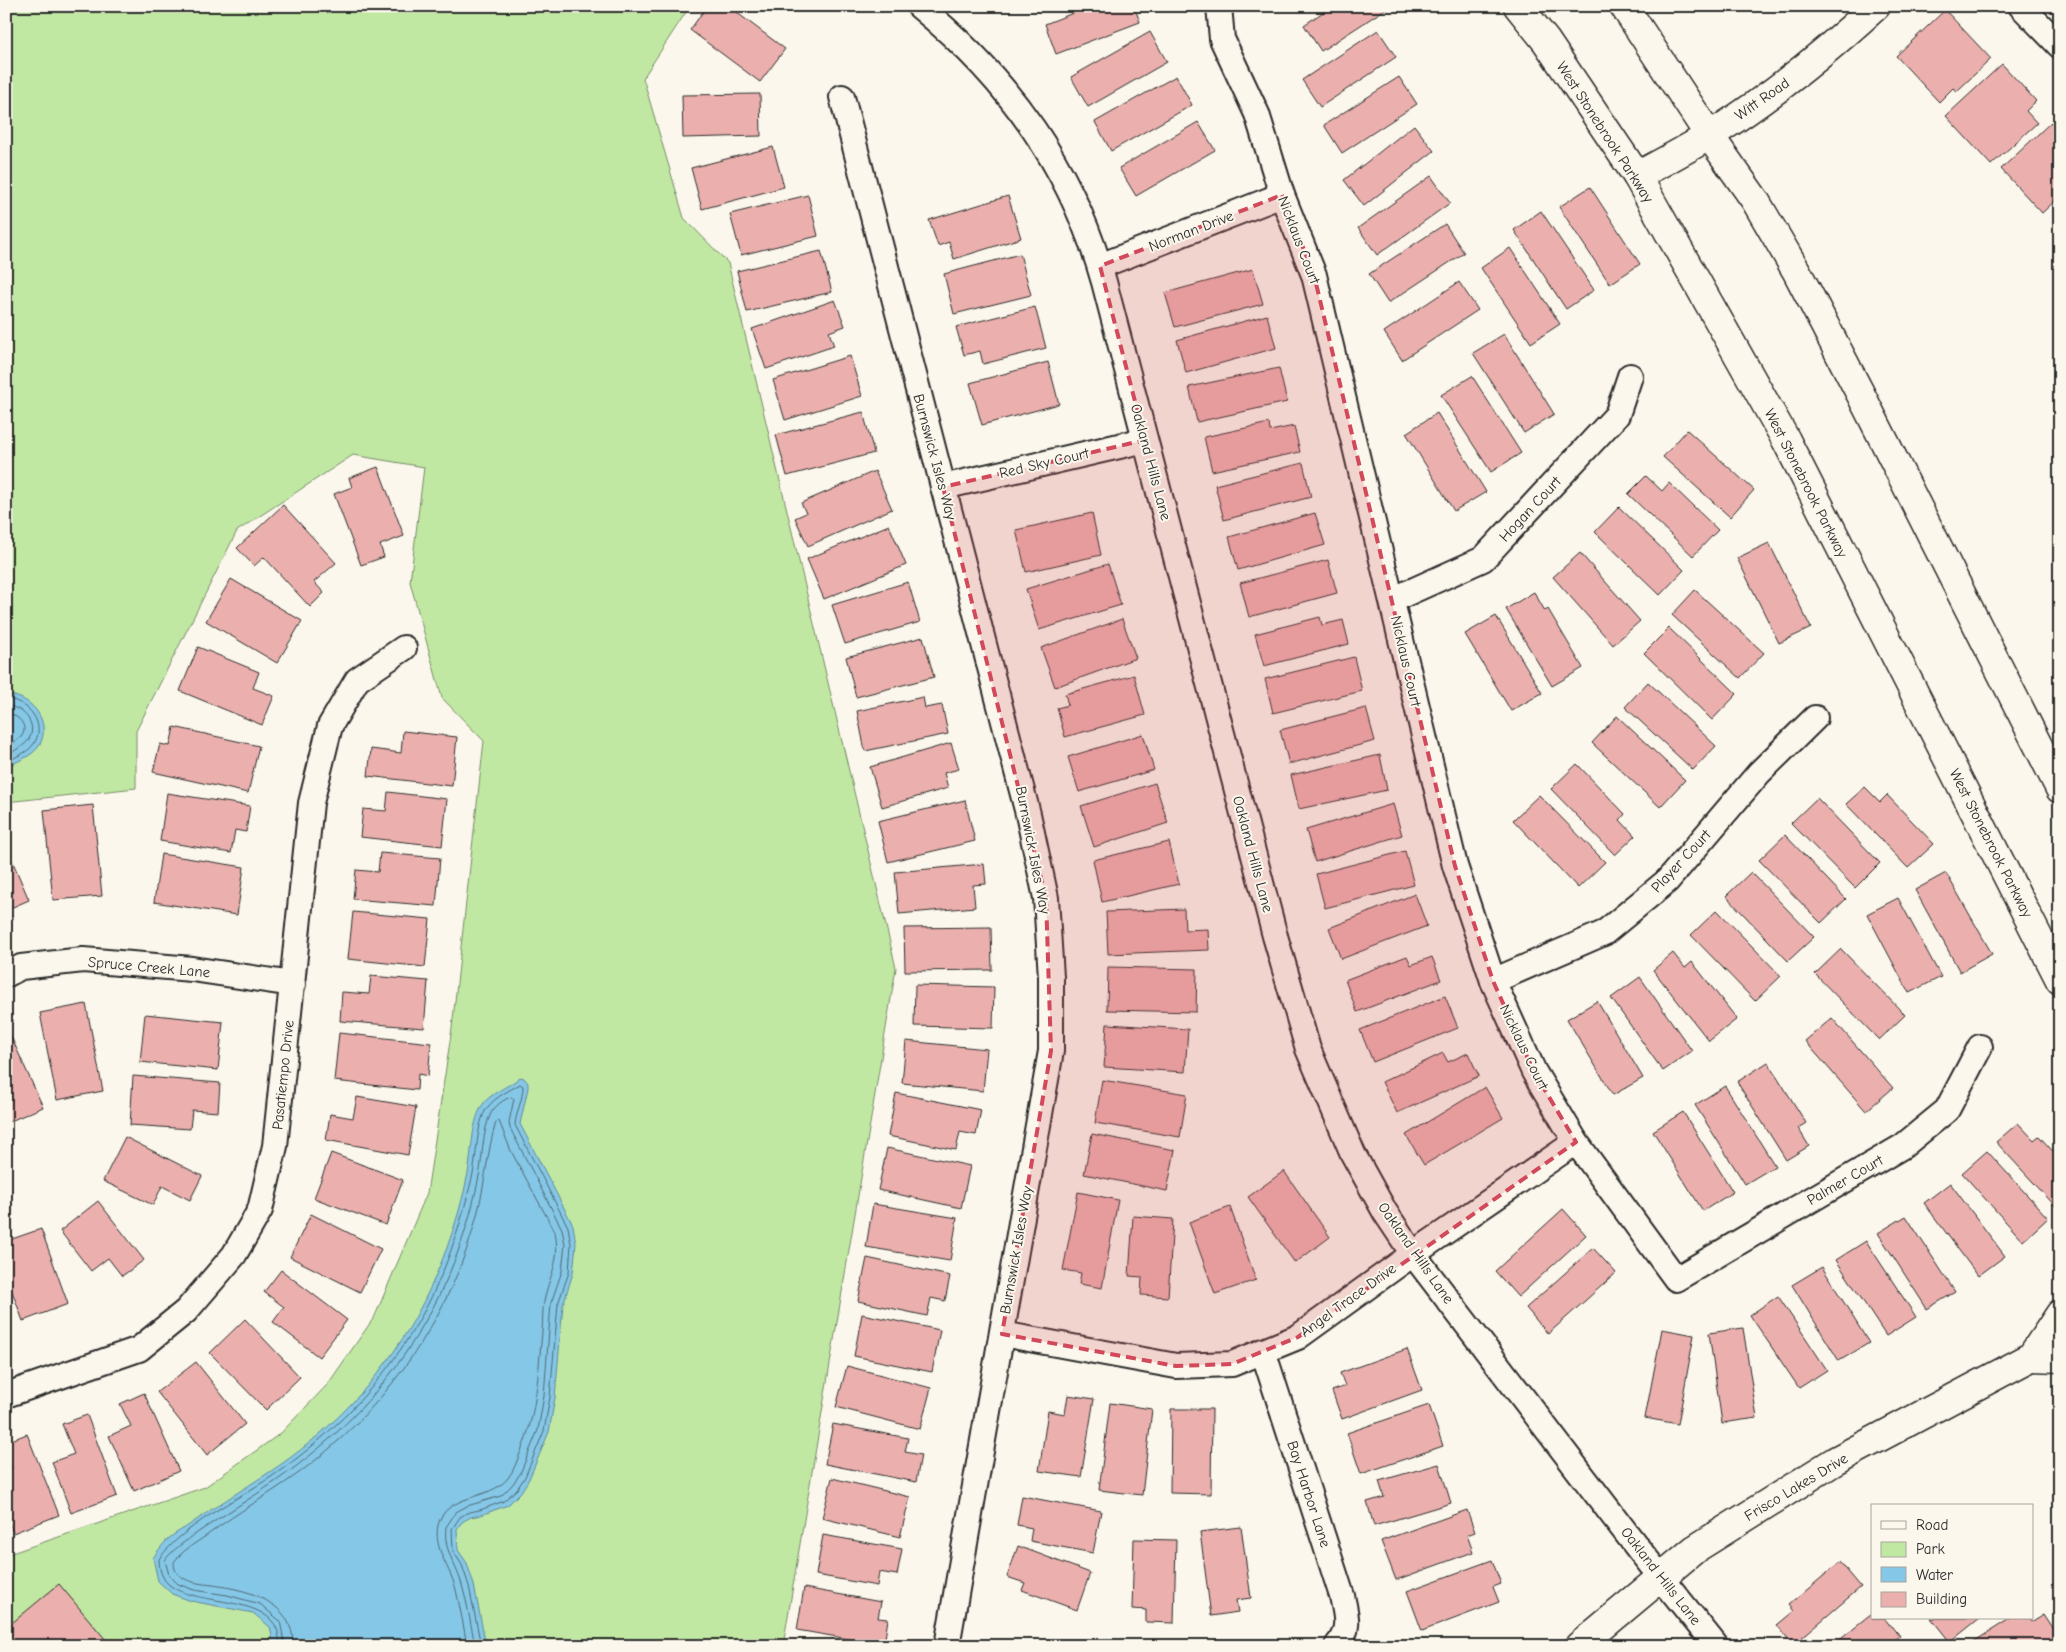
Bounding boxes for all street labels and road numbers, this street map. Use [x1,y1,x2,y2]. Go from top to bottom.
street label: West Stonebrook Parkway [1553,58,1658,206]
street label: Witt Road [1731,74,1793,124]
street label: Nicklaus Court [1274,193,1324,287]
street label: Norman Drive [1146,206,1236,255]
street label: Burnswick Isles Way [909,392,961,522]
street label: Oakland Hills Lane [1127,402,1175,523]
street label: West Stonebrook Parkway [1761,406,1852,561]
street label: Red Sky Court [997,444,1091,482]
street label: Hogan Court [1495,472,1565,545]
street label: Nicklaus Court [1387,614,1425,709]
street label: West Stonebrook Parkway [1946,766,2037,921]
street label: Burnswick Isles Way [1012,785,1054,916]
street label: Oakland Hills Lane [1229,794,1277,915]
street label: Player Court [1647,825,1715,896]
street label: Spruce Creek Lane [87,953,211,981]
street label: Nicklaus Court [1496,1001,1553,1093]
street label: Pasatiempo Drive [268,1019,298,1131]
street label: Palmer Court [1804,1151,1887,1209]
street label: Burnswick Isles Way [996,1184,1036,1316]
street label: Oakland Hills Lane [1374,1199,1458,1308]
street label: Angel Trace Drive [1297,1259,1400,1341]
street label: Bay Harbor Lane [1283,1438,1335,1550]
street label: Frisco Lakes Drive [1741,1449,1851,1525]
street label: Oakland Hills Lane [1617,1523,1705,1629]

